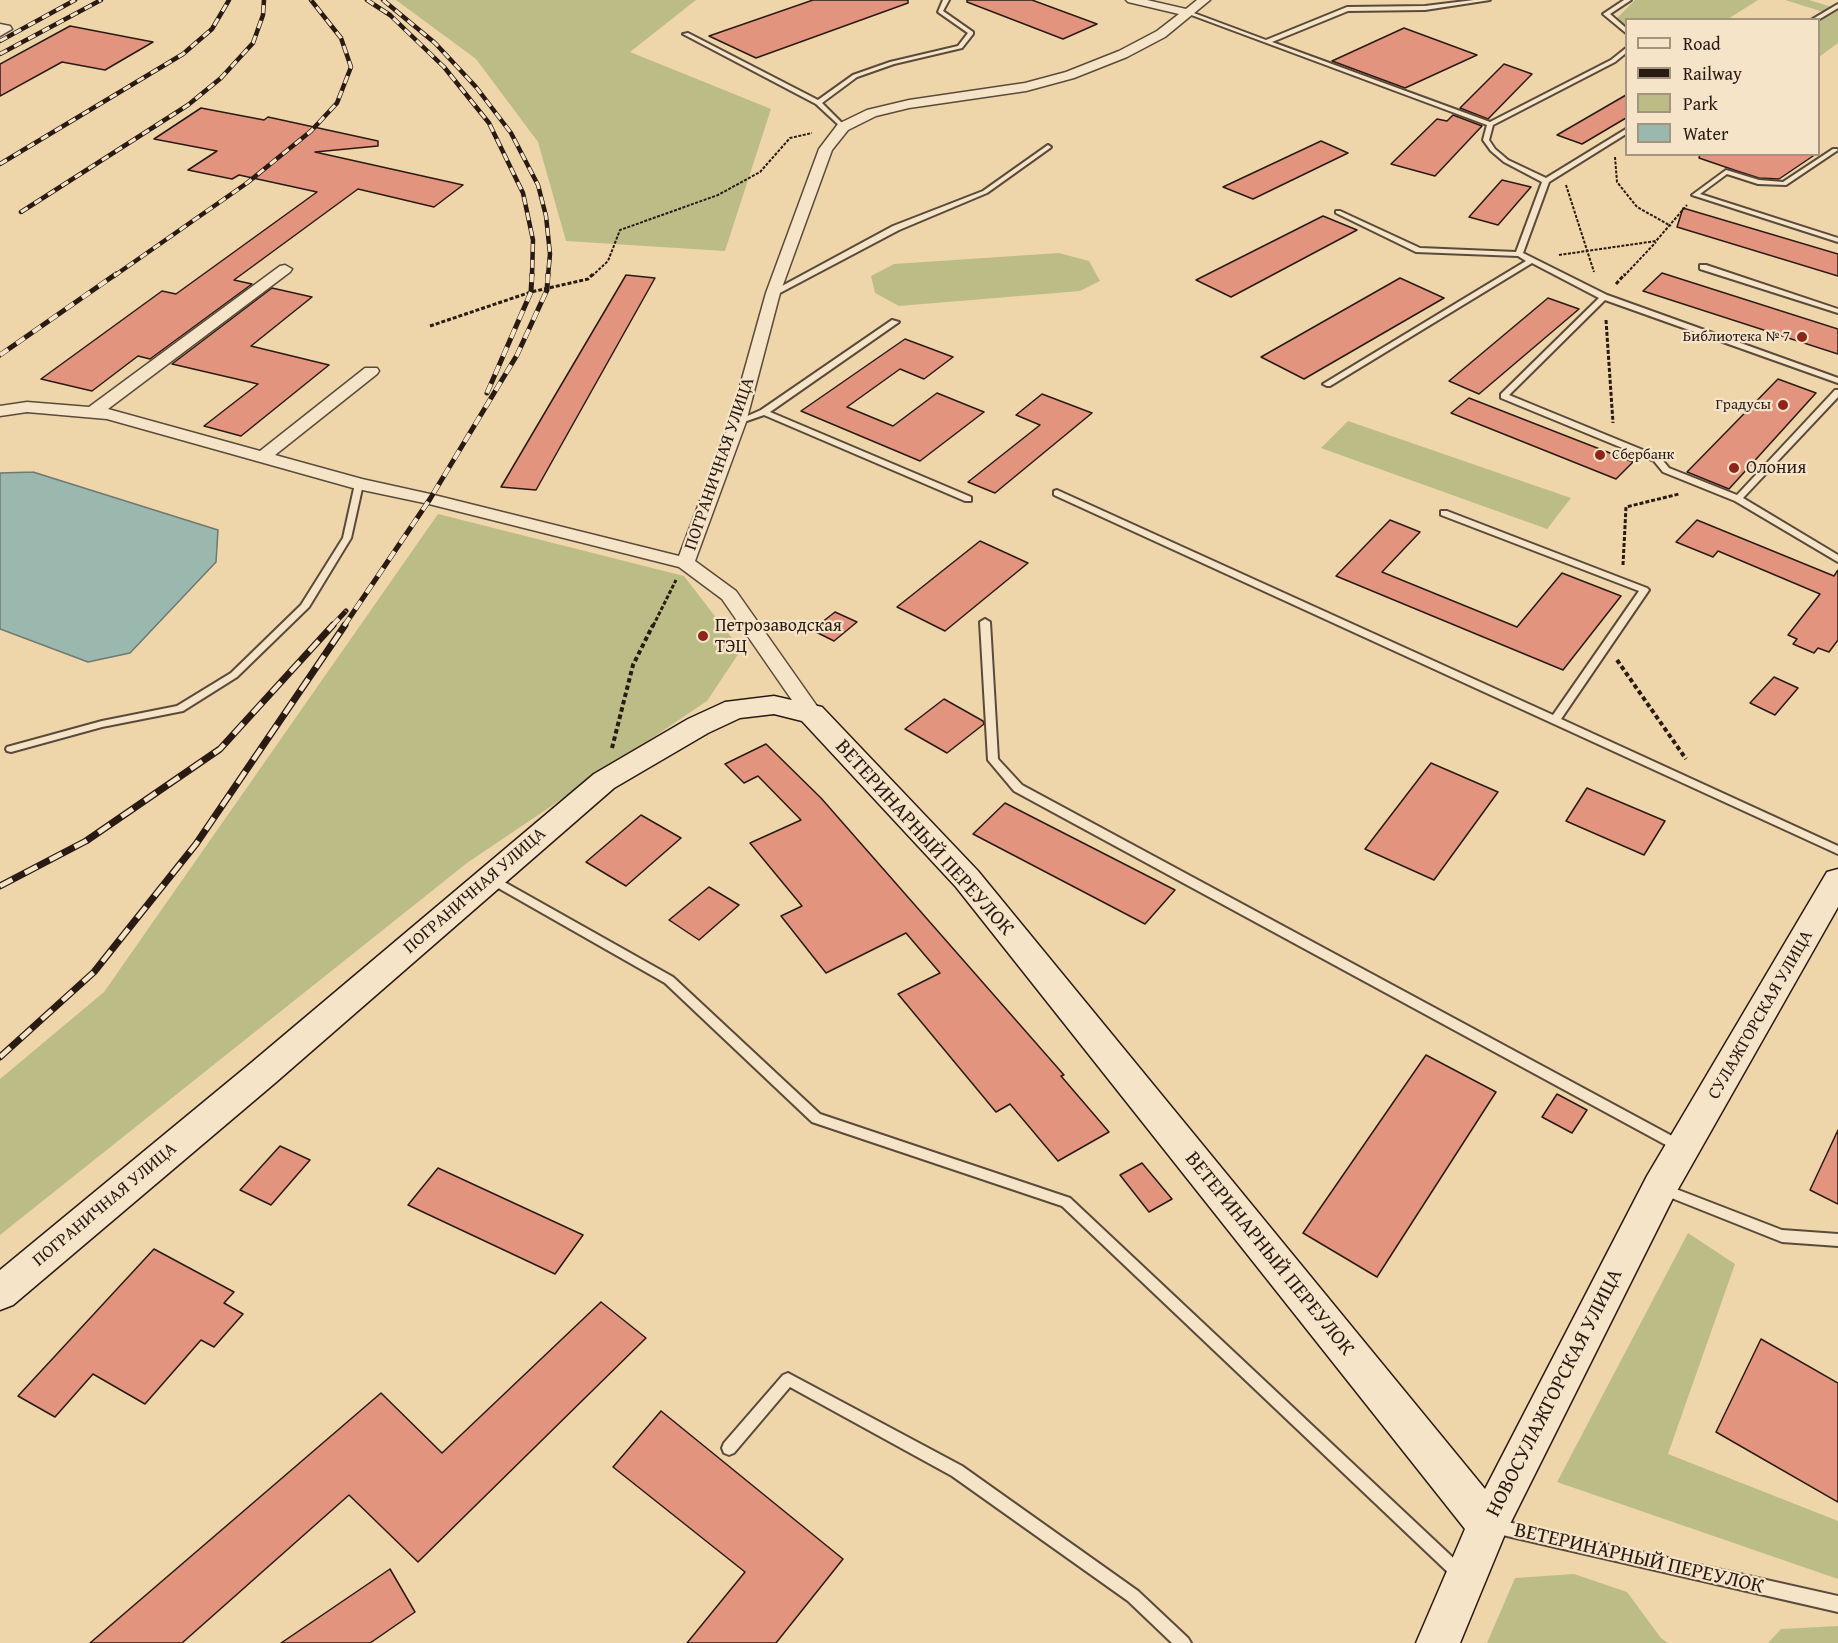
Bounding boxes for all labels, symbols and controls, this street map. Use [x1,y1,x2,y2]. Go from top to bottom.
legend [1625,18,1820,156]
text: Road [1683,30,1721,57]
text: Railway [1683,60,1742,87]
text: Park [1683,90,1718,117]
text: Water [1683,120,1728,147]
place label: Библиотека № 7 [1683,328,1790,346]
marker: Библиотека № 7 [1795,330,1809,344]
street label: ПОГРАНИЧНАЯ УЛИЦА [680,375,760,553]
place label: Градусы [1716,396,1771,414]
marker: Градусы [1776,398,1790,412]
place label: Сбербанк [1612,446,1674,464]
marker: Сбербанк [1593,448,1607,462]
place label: Олония [1746,457,1806,479]
marker: Олония [1727,461,1741,475]
place label: Петрозаводская ТЭЦ [715,615,842,658]
marker: Петрозаводская ТЭЦ [696,629,710,643]
street label: ВЕТЕРИНАРНЫЙ ПЕРЕУЛОК [829,735,1019,941]
street label: ПОГРАНИЧНАЯ УЛИЦА [399,823,551,959]
street label: СУЛАЖГОРСКАЯ УЛИЦА [1704,927,1818,1103]
street label: ПОГРАНИЧНАЯ УЛИЦА [29,1138,181,1272]
street label: ВЕТЕРИНАРНЫЙ ПЕРЕУЛОК [1179,1147,1359,1361]
street label: НОВОСУЛАЖГОРСКАЯ УЛИЦА [1481,1265,1629,1521]
street label: ВЕТЕРИНАРНЫЙ ПЕРЕУЛОК [1512,1518,1766,1600]

